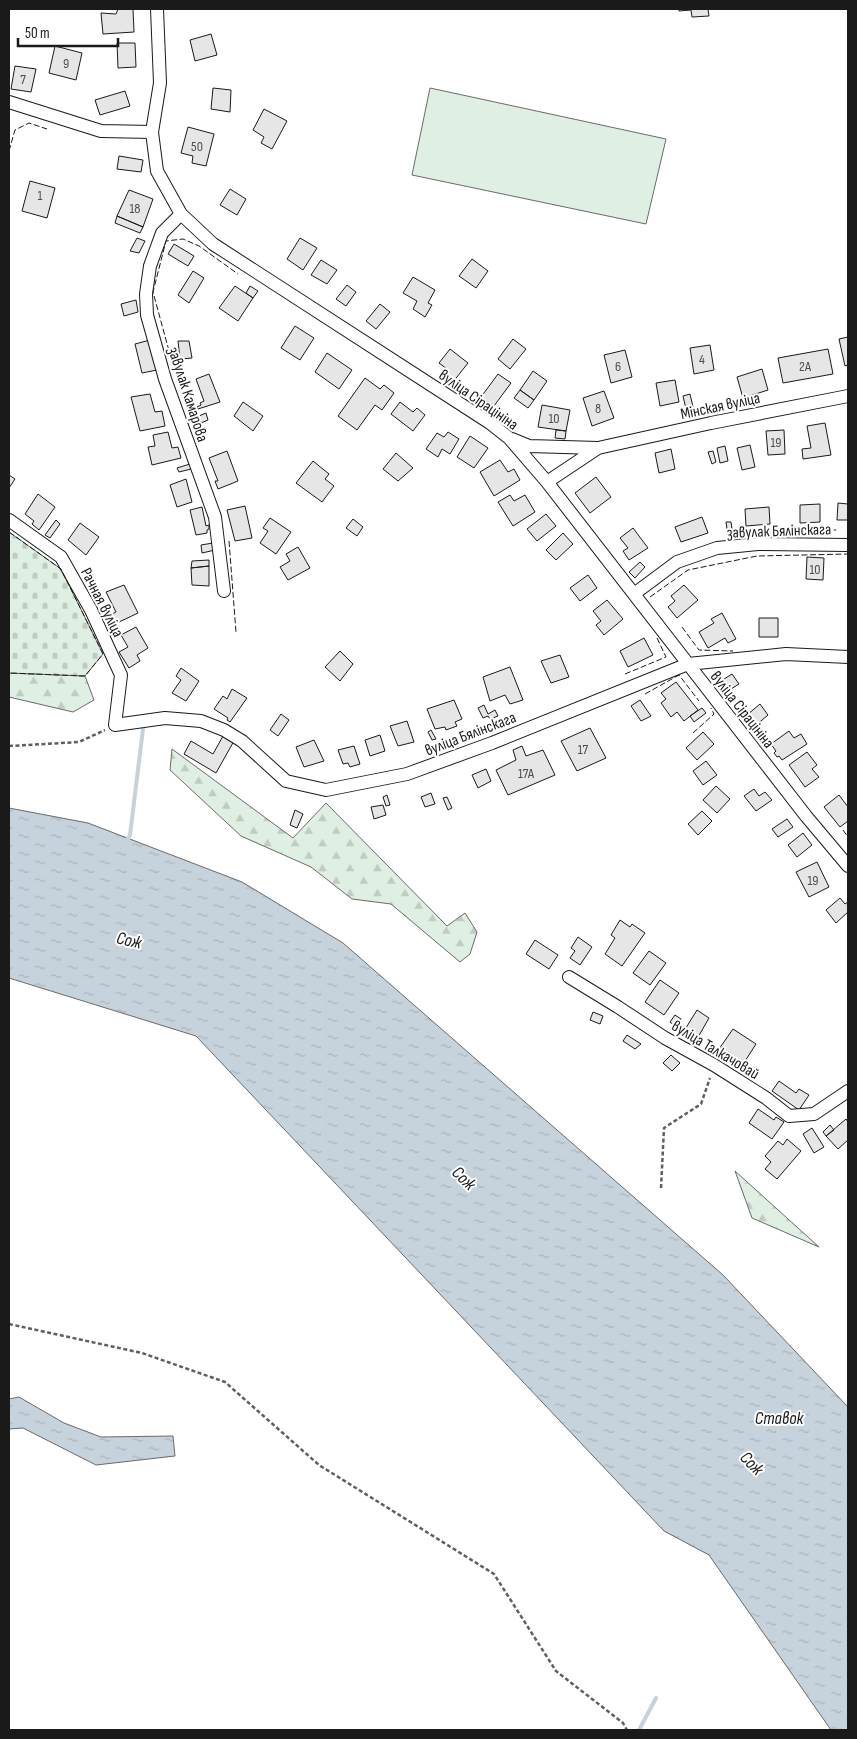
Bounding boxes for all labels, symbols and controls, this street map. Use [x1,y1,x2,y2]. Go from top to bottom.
scale bar [18,15,118,47]
text: 50 m [25,24,50,43]
house number: 9 [63,55,69,72]
house number: 7 [20,71,26,88]
house number: 50 [191,138,203,155]
house number: 1 [38,187,43,204]
house number: 18 [129,200,141,217]
street label: завулак Камарова [163,345,212,444]
house number: 4 [699,351,705,368]
house number: 6 [615,358,621,375]
house number: 2А [799,358,812,375]
street label: вуліца Сірацініна [435,366,522,435]
street label: Мінская вуліца [679,389,762,424]
house number: 8 [595,400,601,417]
house number: 10 [548,410,560,427]
house number: 19 [770,434,782,451]
street label: завулак Бялінскага [727,520,832,543]
house number: 10 [809,561,821,578]
street label: Рачная вуліца [76,565,127,640]
street label: вуліца Сірацініна [706,668,778,752]
street label: вуліца Бялінскага [422,708,519,760]
house number: 17 [578,741,589,758]
house number: 17А [518,765,535,782]
house number: 19 [807,872,819,889]
water label: Сож [114,927,144,954]
street label: вуліца Талкачовай [668,1017,762,1084]
water label: Сож [447,1162,480,1195]
water label: Ставок [755,1408,805,1429]
water label: Сож [735,1447,768,1480]

